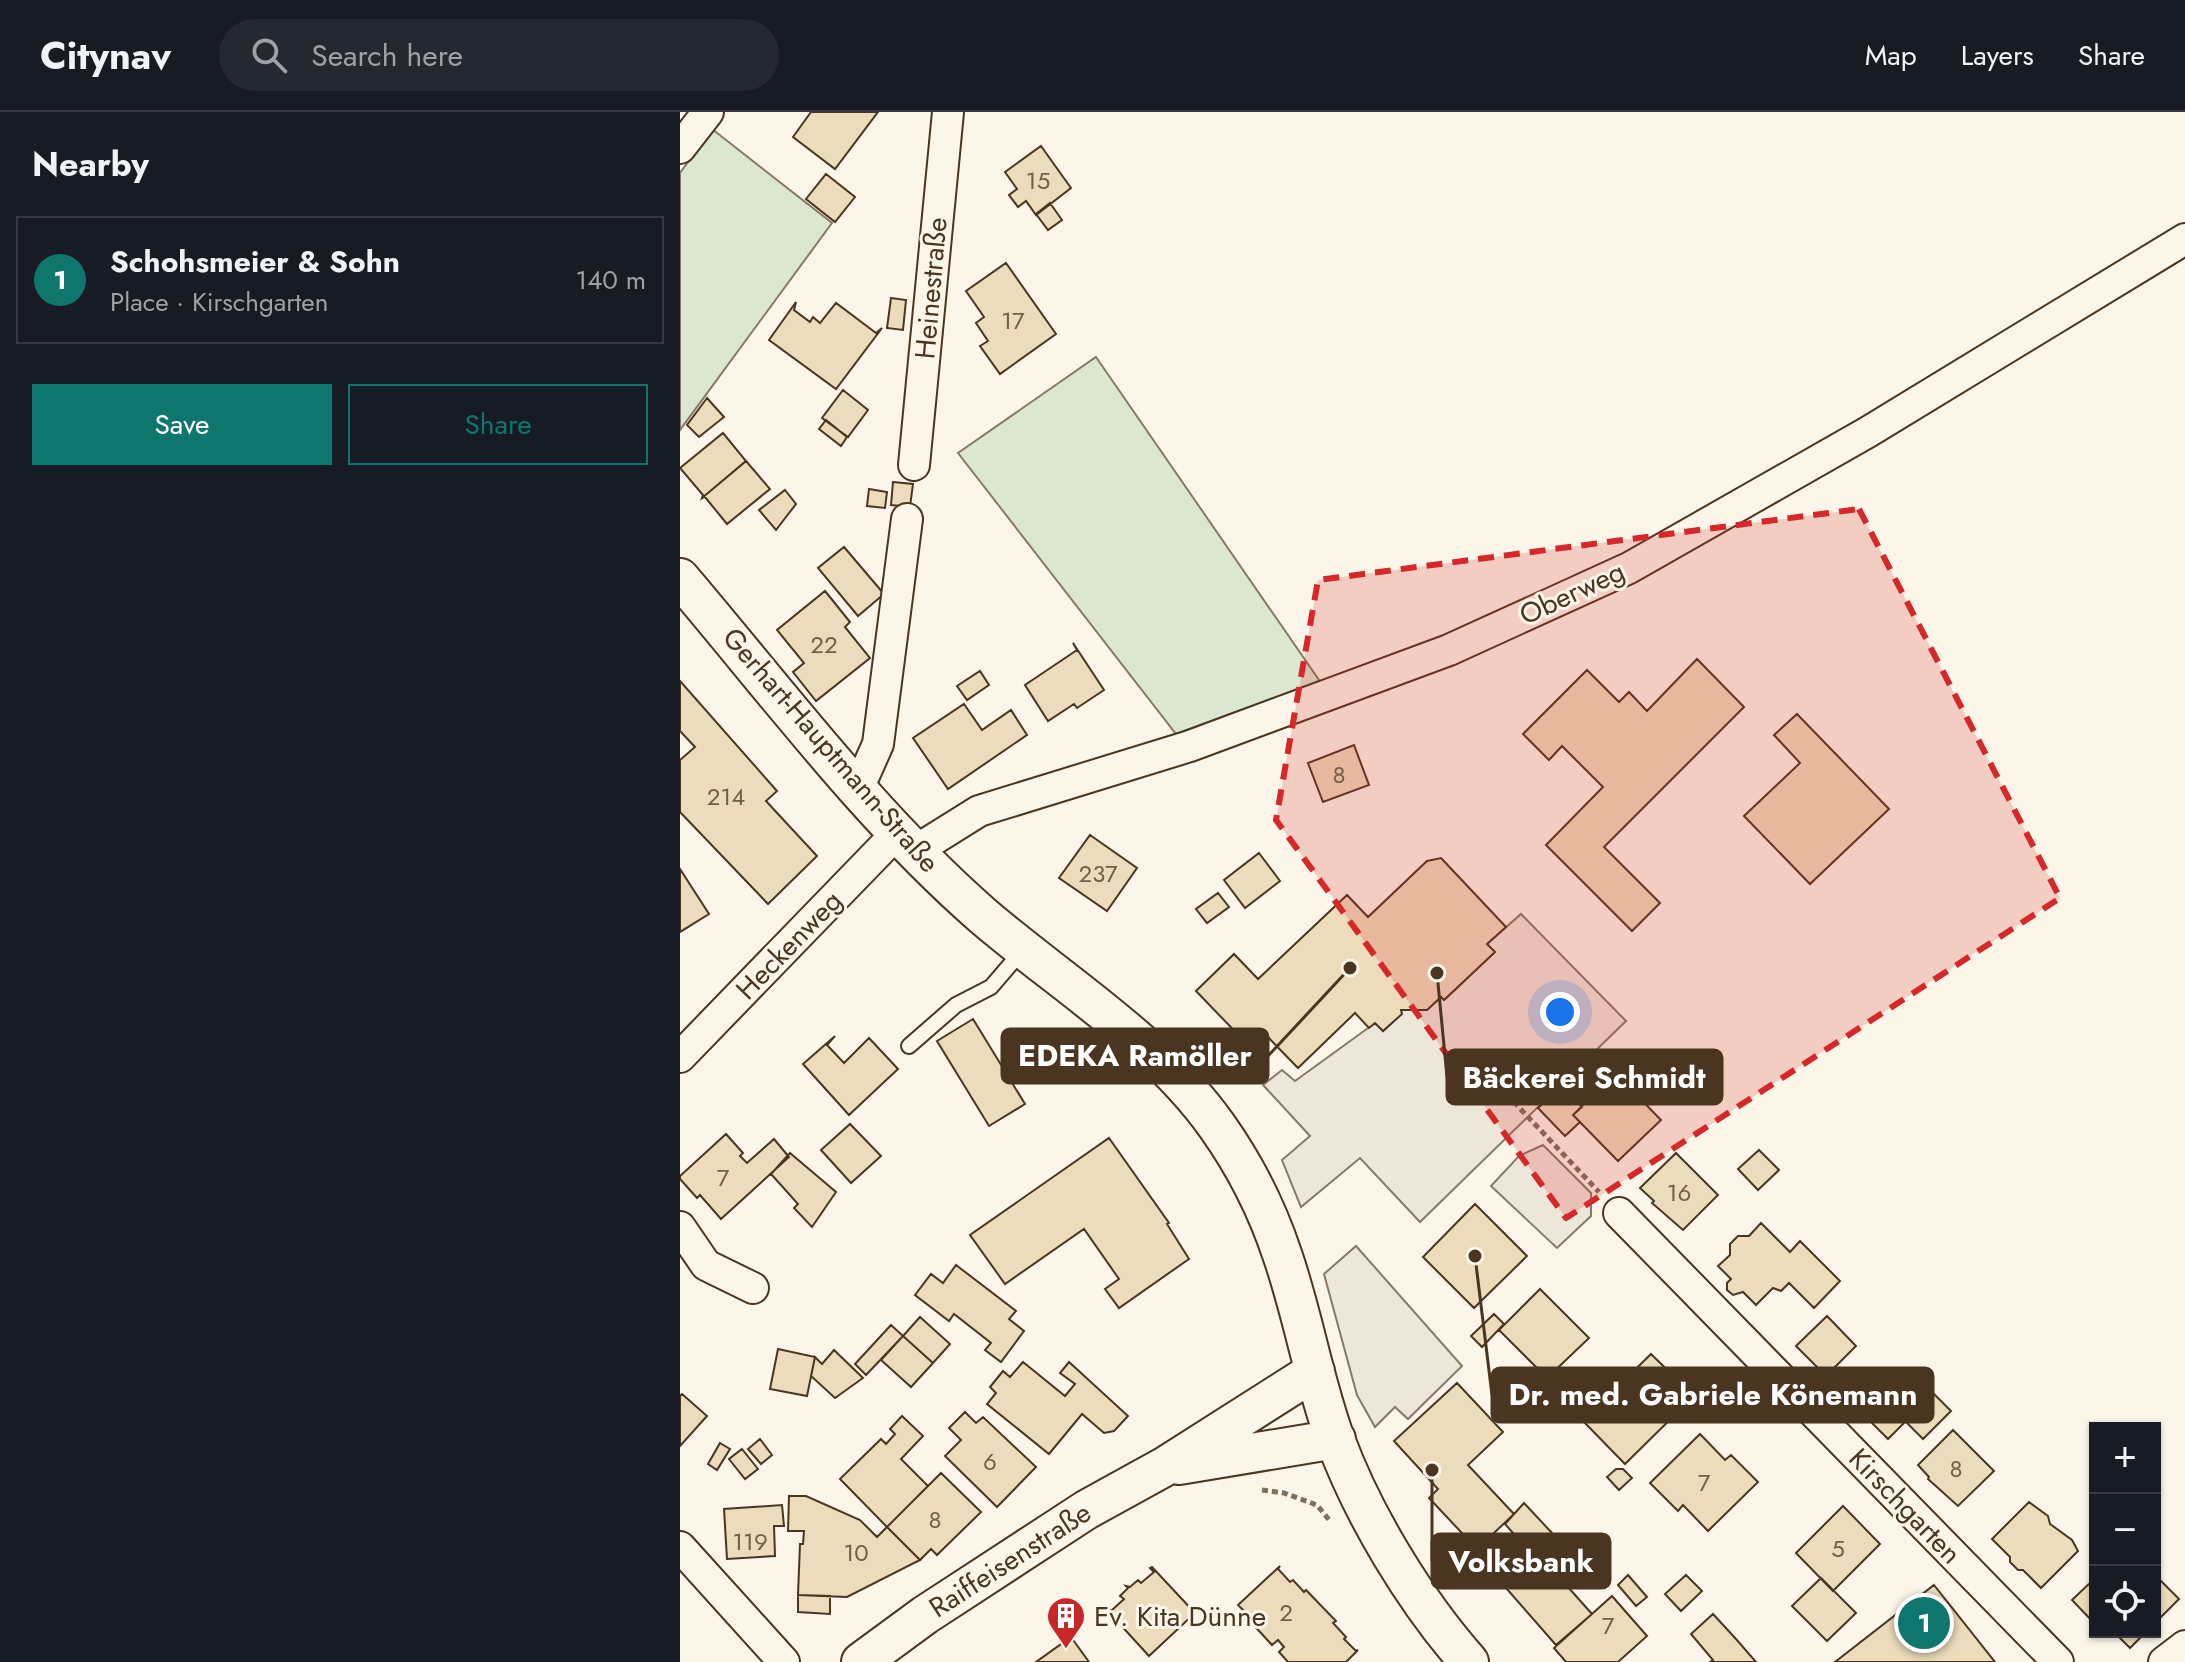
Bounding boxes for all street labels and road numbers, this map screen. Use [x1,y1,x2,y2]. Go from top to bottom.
street label: Heinestraße [904,215,958,361]
street label: Oberweg [1513,551,1631,635]
street label: Gerhart-Hauptmann-Straße [713,618,949,882]
street label: Heckenweg [726,881,852,1009]
street label: Kirschgarten [1839,1439,1971,1573]
street label: Raiffeisenstraße [921,1492,1099,1628]

